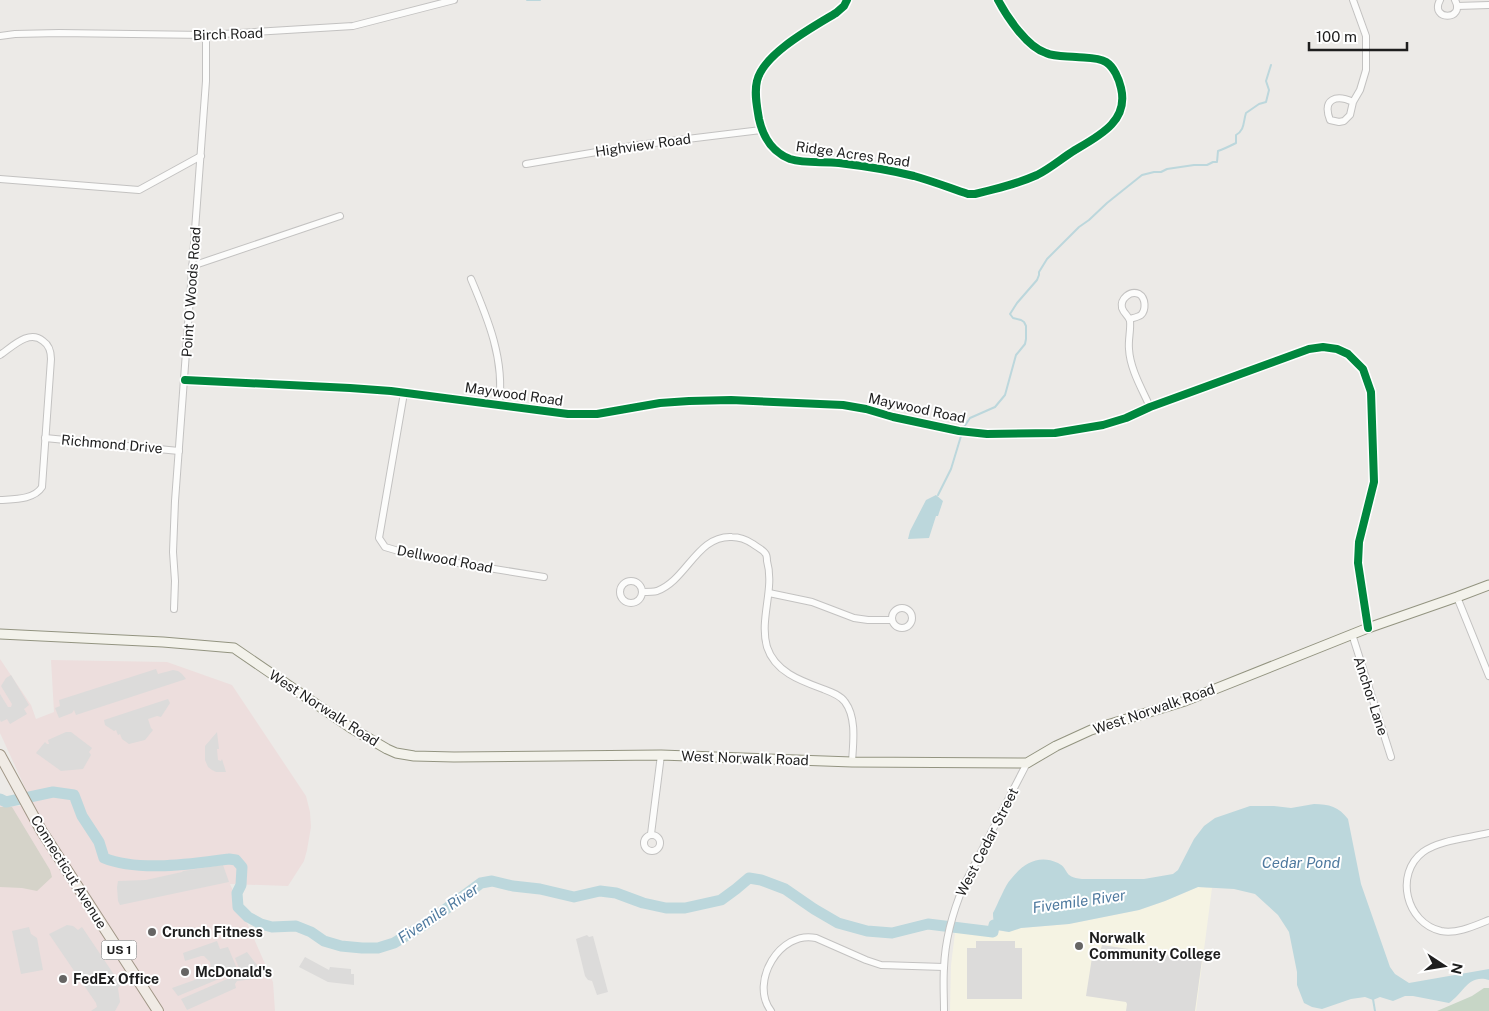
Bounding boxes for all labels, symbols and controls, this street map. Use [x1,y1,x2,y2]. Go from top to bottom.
scale bar [1309,20,1406,52]
street label: Birch Road [193,25,263,43]
text: 100 m [1316,28,1357,45]
street label: Highview Road [594,130,692,160]
street label: Ridge Acres Road [795,138,911,170]
street label: Point O Woods Road [178,226,204,358]
street label: Maywood Road [464,379,564,409]
street label: Maywood Road [867,390,967,426]
street label: Richmond Drive [61,432,163,456]
street label: Dellwood Road [396,542,494,576]
street label: Anchor Lane [1351,655,1391,738]
street label: West Norwalk Road [266,667,382,749]
street label: West Norwalk Road [1091,681,1217,737]
street label: West Norwalk Road [681,748,809,768]
street label: West Cedar Street [953,785,1021,899]
street label: Connecticut Avenue [28,812,110,932]
water label: Cedar Pond [1262,854,1340,871]
water label: Fivemile River [394,880,482,946]
water label: Fivemile River [1031,886,1127,916]
place label: Crunch Fitness [162,924,263,940]
marker: Crunch Fitness [146,926,158,938]
place label: Norwalk Community College [1089,930,1221,962]
road number: US 1 [102,940,136,960]
marker: Norwalk Community College [1073,940,1085,952]
north arrow [1419,941,1469,991]
text: N [1448,962,1466,976]
place label: McDonald's [195,964,272,980]
marker: McDonald's [179,966,191,978]
place label: FedEx Office [73,971,159,987]
marker: FedEx Office [57,973,69,985]

